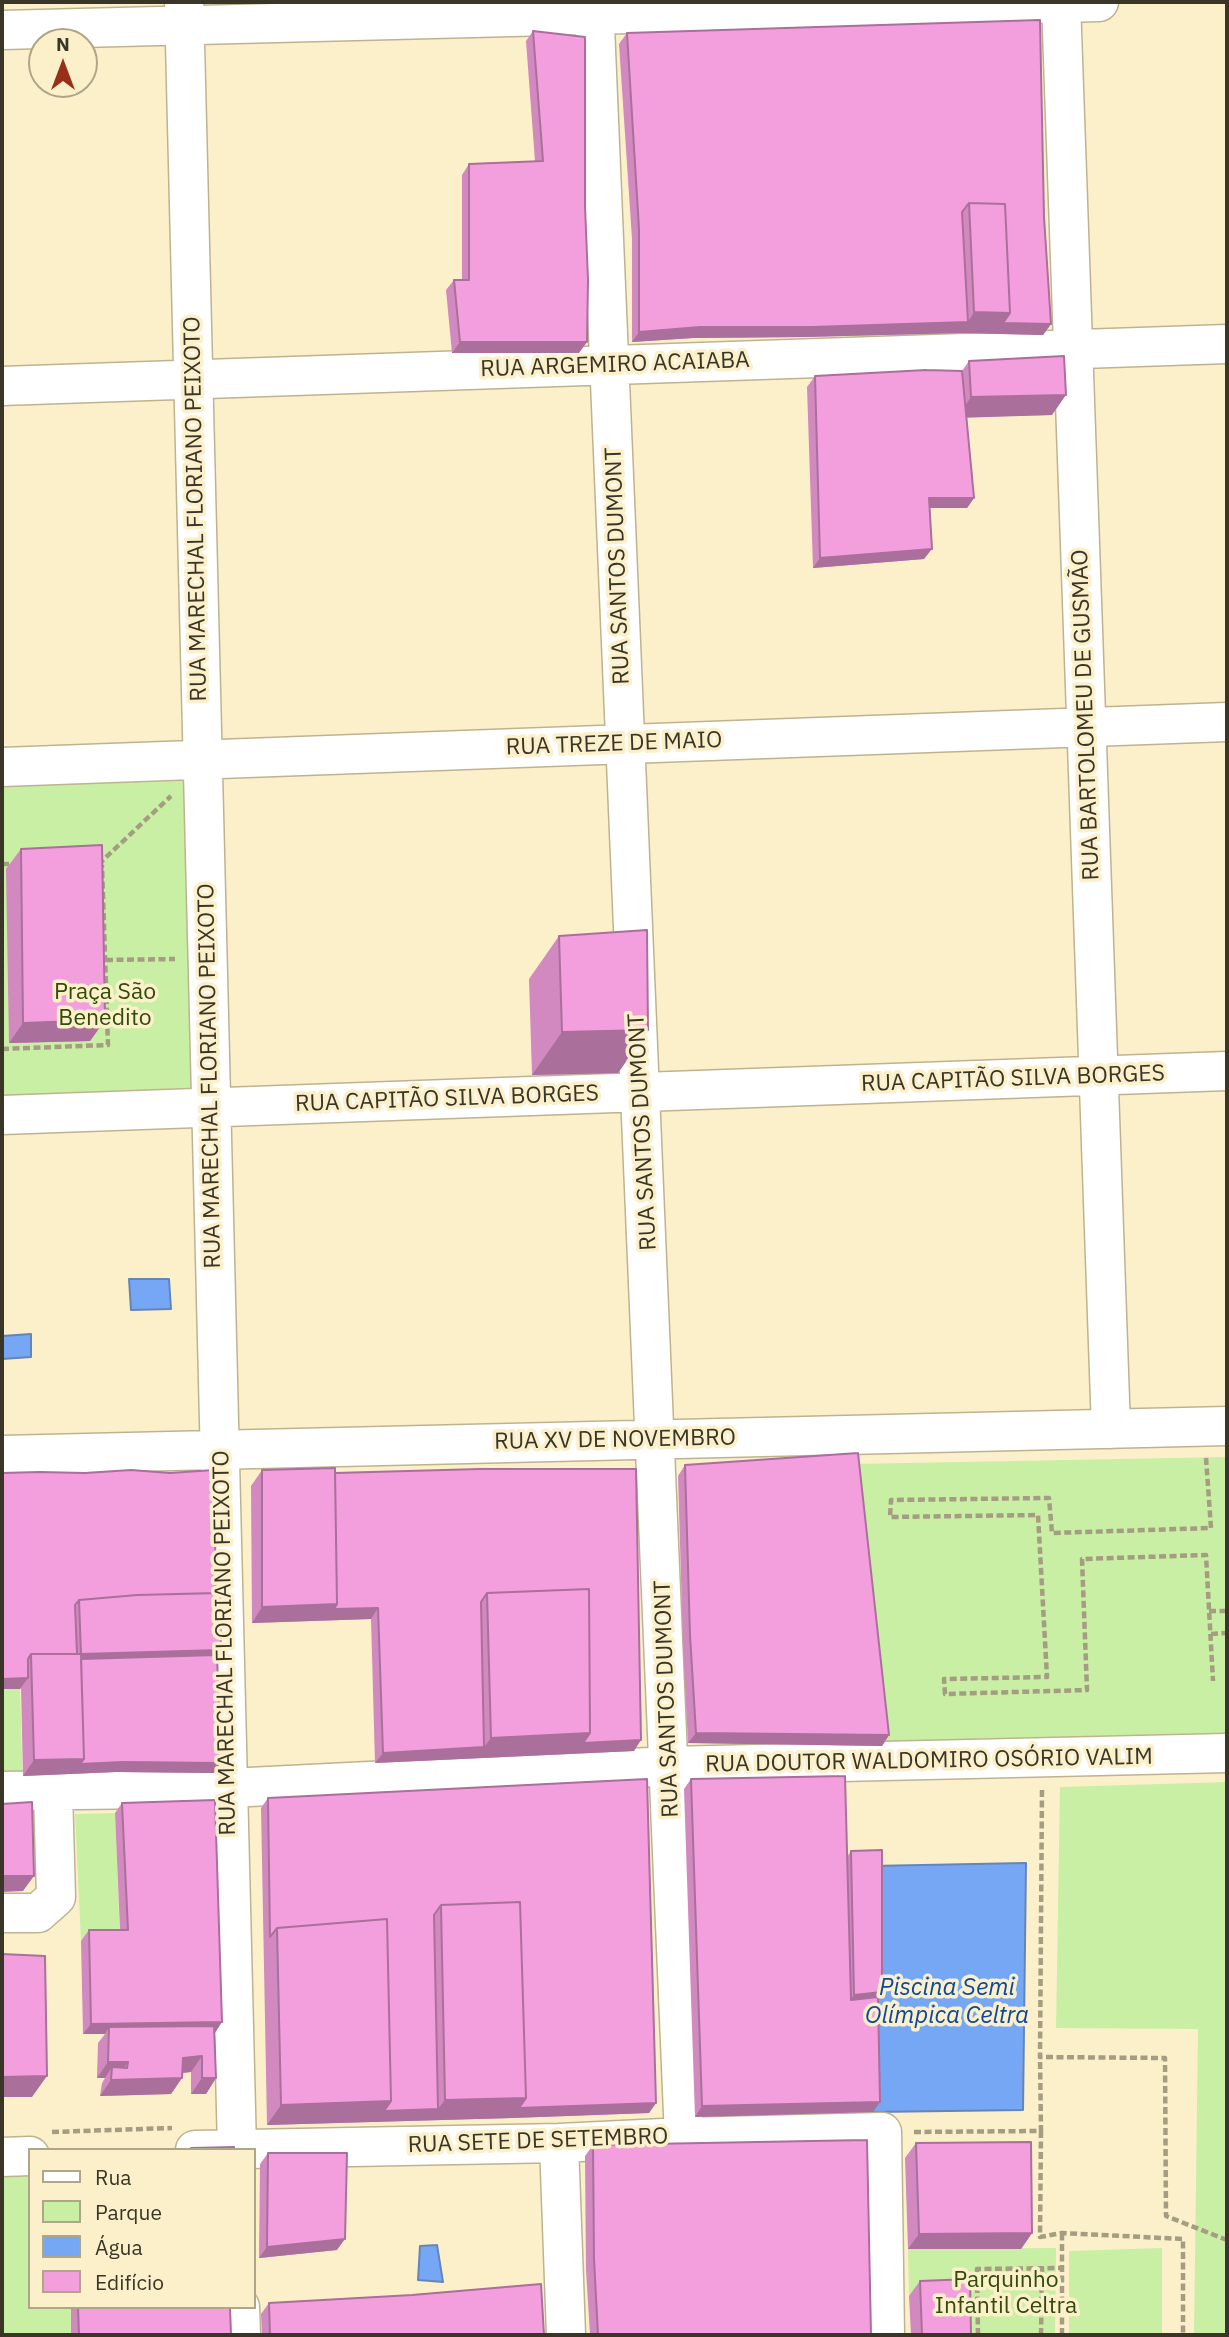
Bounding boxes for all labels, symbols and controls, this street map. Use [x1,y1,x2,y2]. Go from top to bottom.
north arrow [28,28,98,98]
text: N [56,32,70,56]
street label: RUA MARECHAL FLORIANO PEIXOTO [179,316,213,702]
street label: RUA ARGEMIRO ACAIABA [480,347,750,383]
street label: RUA SANTOS DUMONT [600,447,636,685]
street label: RUA BARTOLOMEU DE GUSMÃO [1066,549,1106,881]
street label: RUA TREZE DE MAIO [505,726,723,762]
street label: RUA MARECHAL FLORIANO PEIXOTO [193,883,227,1269]
park label: Praça São Benedito [54,978,156,1032]
street label: RUA SANTOS DUMONT [623,1013,663,1251]
street label: RUA CAPITÃO SILVA BORGES [861,1060,1165,1098]
street label: RUA CAPITÃO SILVA BORGES [295,1080,599,1118]
street label: RUA XV DE NOVEMBRO [494,1424,736,1456]
street label: RUA MARECHAL FLORIANO PEIXOTO [208,1450,242,1836]
street label: RUA SANTOS DUMONT [649,1580,685,1818]
street label: RUA DOUTOR WALDOMIRO OSÓRIO VALIM [705,1743,1153,1779]
water label: Piscina Semi Olímpica Celtra [865,1974,1029,2030]
street label: RUA SETE DE SETEMBRO [407,2123,669,2159]
legend [28,2148,256,2309]
text: Rua [95,2163,132,2191]
text: Parque [95,2198,162,2226]
text: Água [95,2233,143,2261]
park label: Parquinho Infantil Celtra [935,2266,1077,2320]
text: Edifício [95,2268,164,2296]

